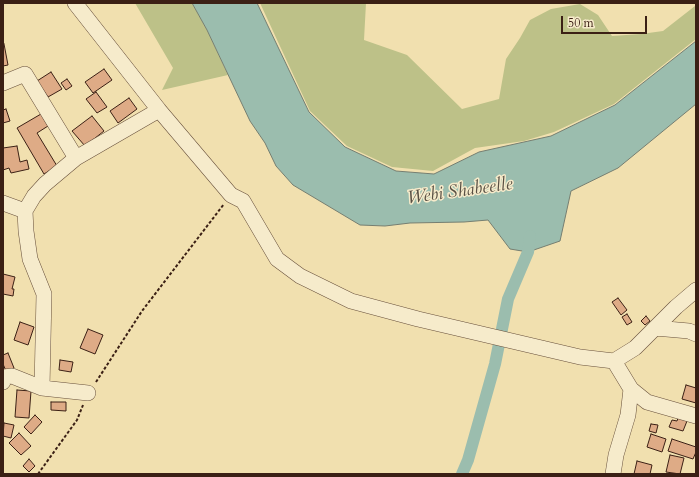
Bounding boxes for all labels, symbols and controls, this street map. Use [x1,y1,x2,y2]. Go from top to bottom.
scale bar [563,8,649,34]
text: 50 m [568,15,594,31]
water label: Webi Shabeelle [406,174,514,210]

